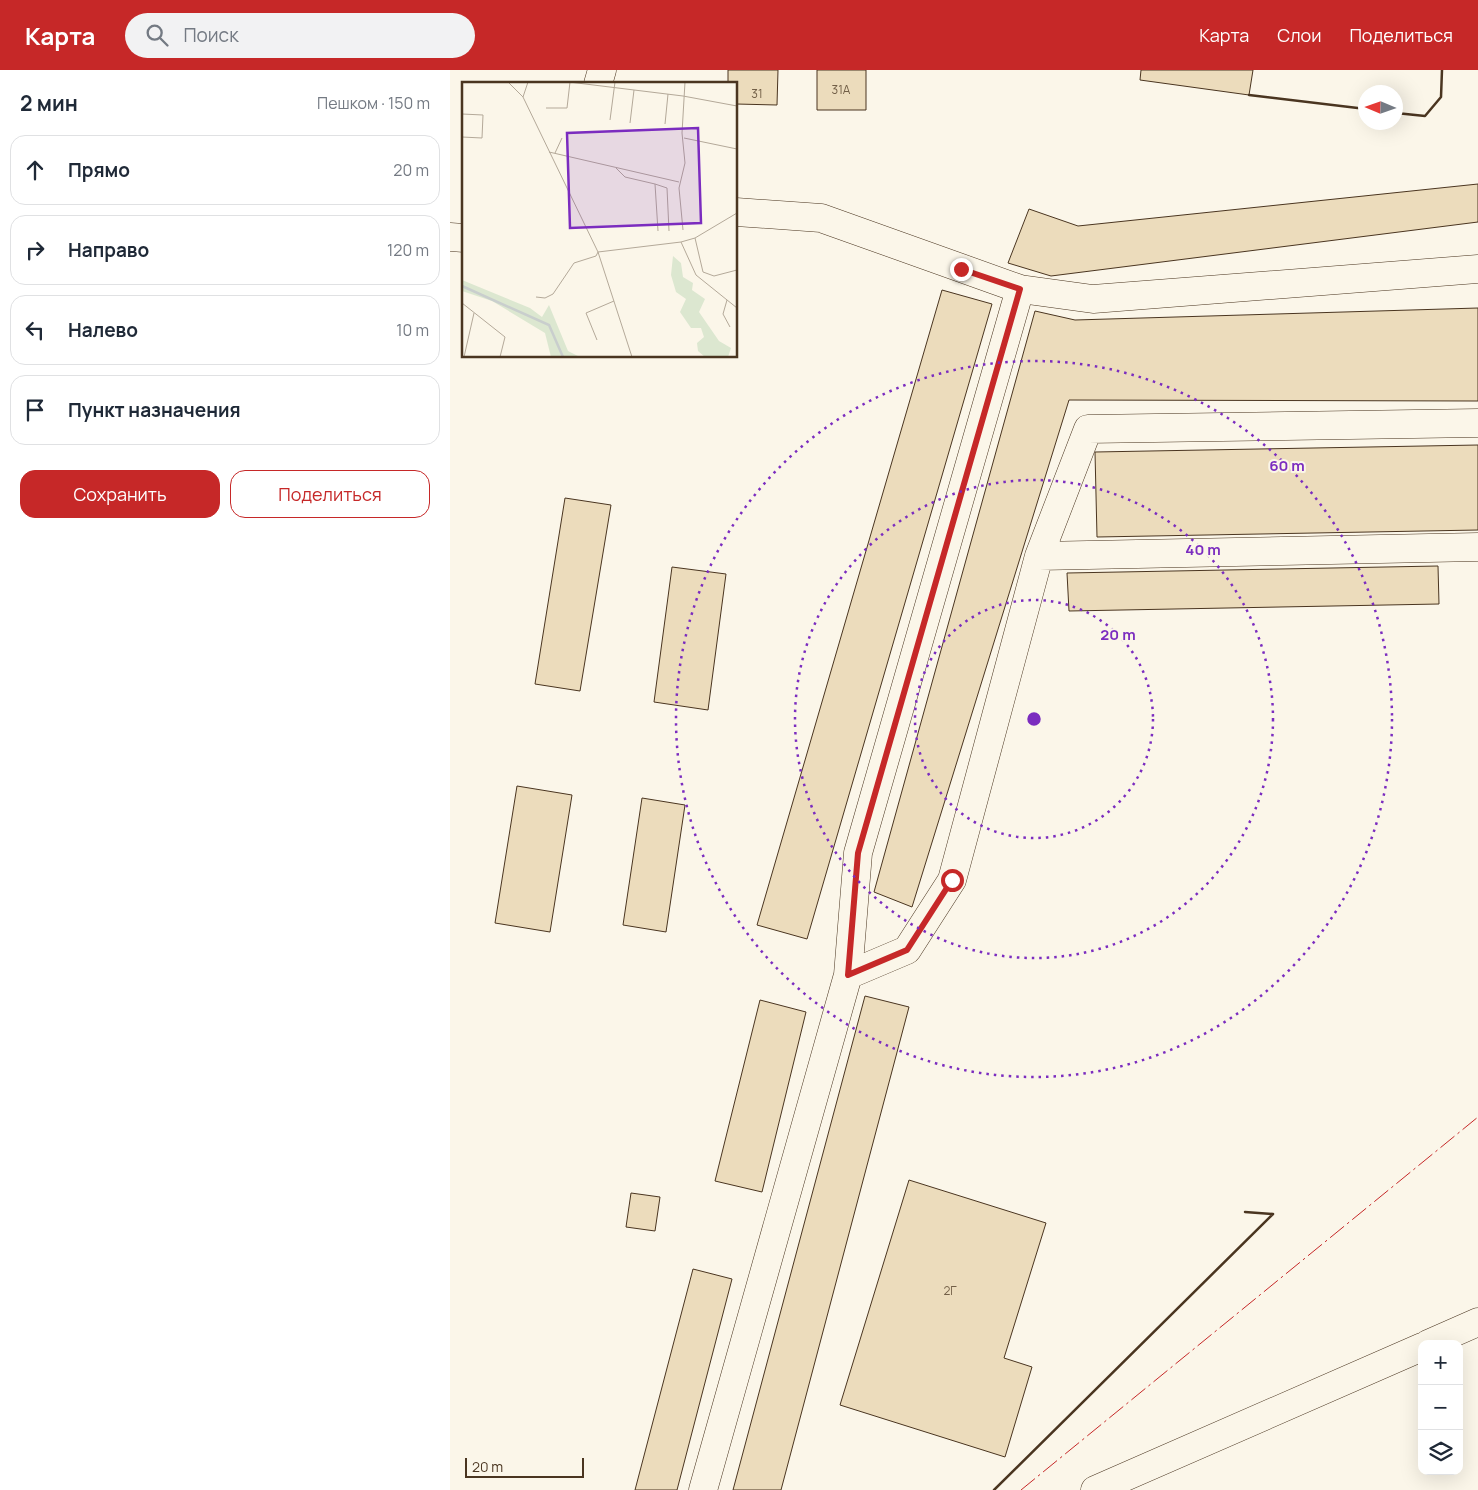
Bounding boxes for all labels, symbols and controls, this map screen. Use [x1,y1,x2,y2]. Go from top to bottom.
search box [125,13,475,58]
text: Карта [25,19,95,52]
icon: search [143,21,171,49]
text: Поиск [183,22,239,48]
text: Карта [1199,23,1249,47]
text: Слои [1277,23,1321,47]
text: Поделиться [1349,23,1453,47]
house number: 31А [832,81,851,98]
inset map [462,82,738,358]
house number: 31 [751,85,763,102]
north arrow [1358,85,1403,130]
text: 2 мин [20,89,78,117]
text: Пешком · 150 m [317,92,430,114]
icon: ahead [21,156,49,184]
text: Прямо [68,157,130,183]
text: 20 m [393,159,429,181]
icon: right [21,236,49,264]
text: Направо [68,237,149,263]
text: 120 m [387,239,429,261]
route end [950,258,973,281]
icon: left [21,316,49,344]
text: Налево [68,317,138,343]
text: 10 m [396,319,429,341]
icon: arrive [21,396,49,424]
text: Пункт назначения [68,397,241,423]
text: 60 m [1269,455,1305,476]
button: Сохранить [20,470,220,518]
button: Поделиться [230,470,430,518]
text: 40 m [1185,539,1221,560]
text: 20 m [1100,624,1136,645]
centre of rings [1025,710,1043,728]
route start [941,869,964,892]
house number: 2Г [943,1282,957,1299]
map controls [1418,1340,1463,1475]
button: + [1418,1340,1463,1385]
button: − [1418,1385,1463,1430]
button: layers [1418,1430,1463,1475]
scale bar [465,1455,584,1478]
text: 20 m [472,1457,503,1476]

